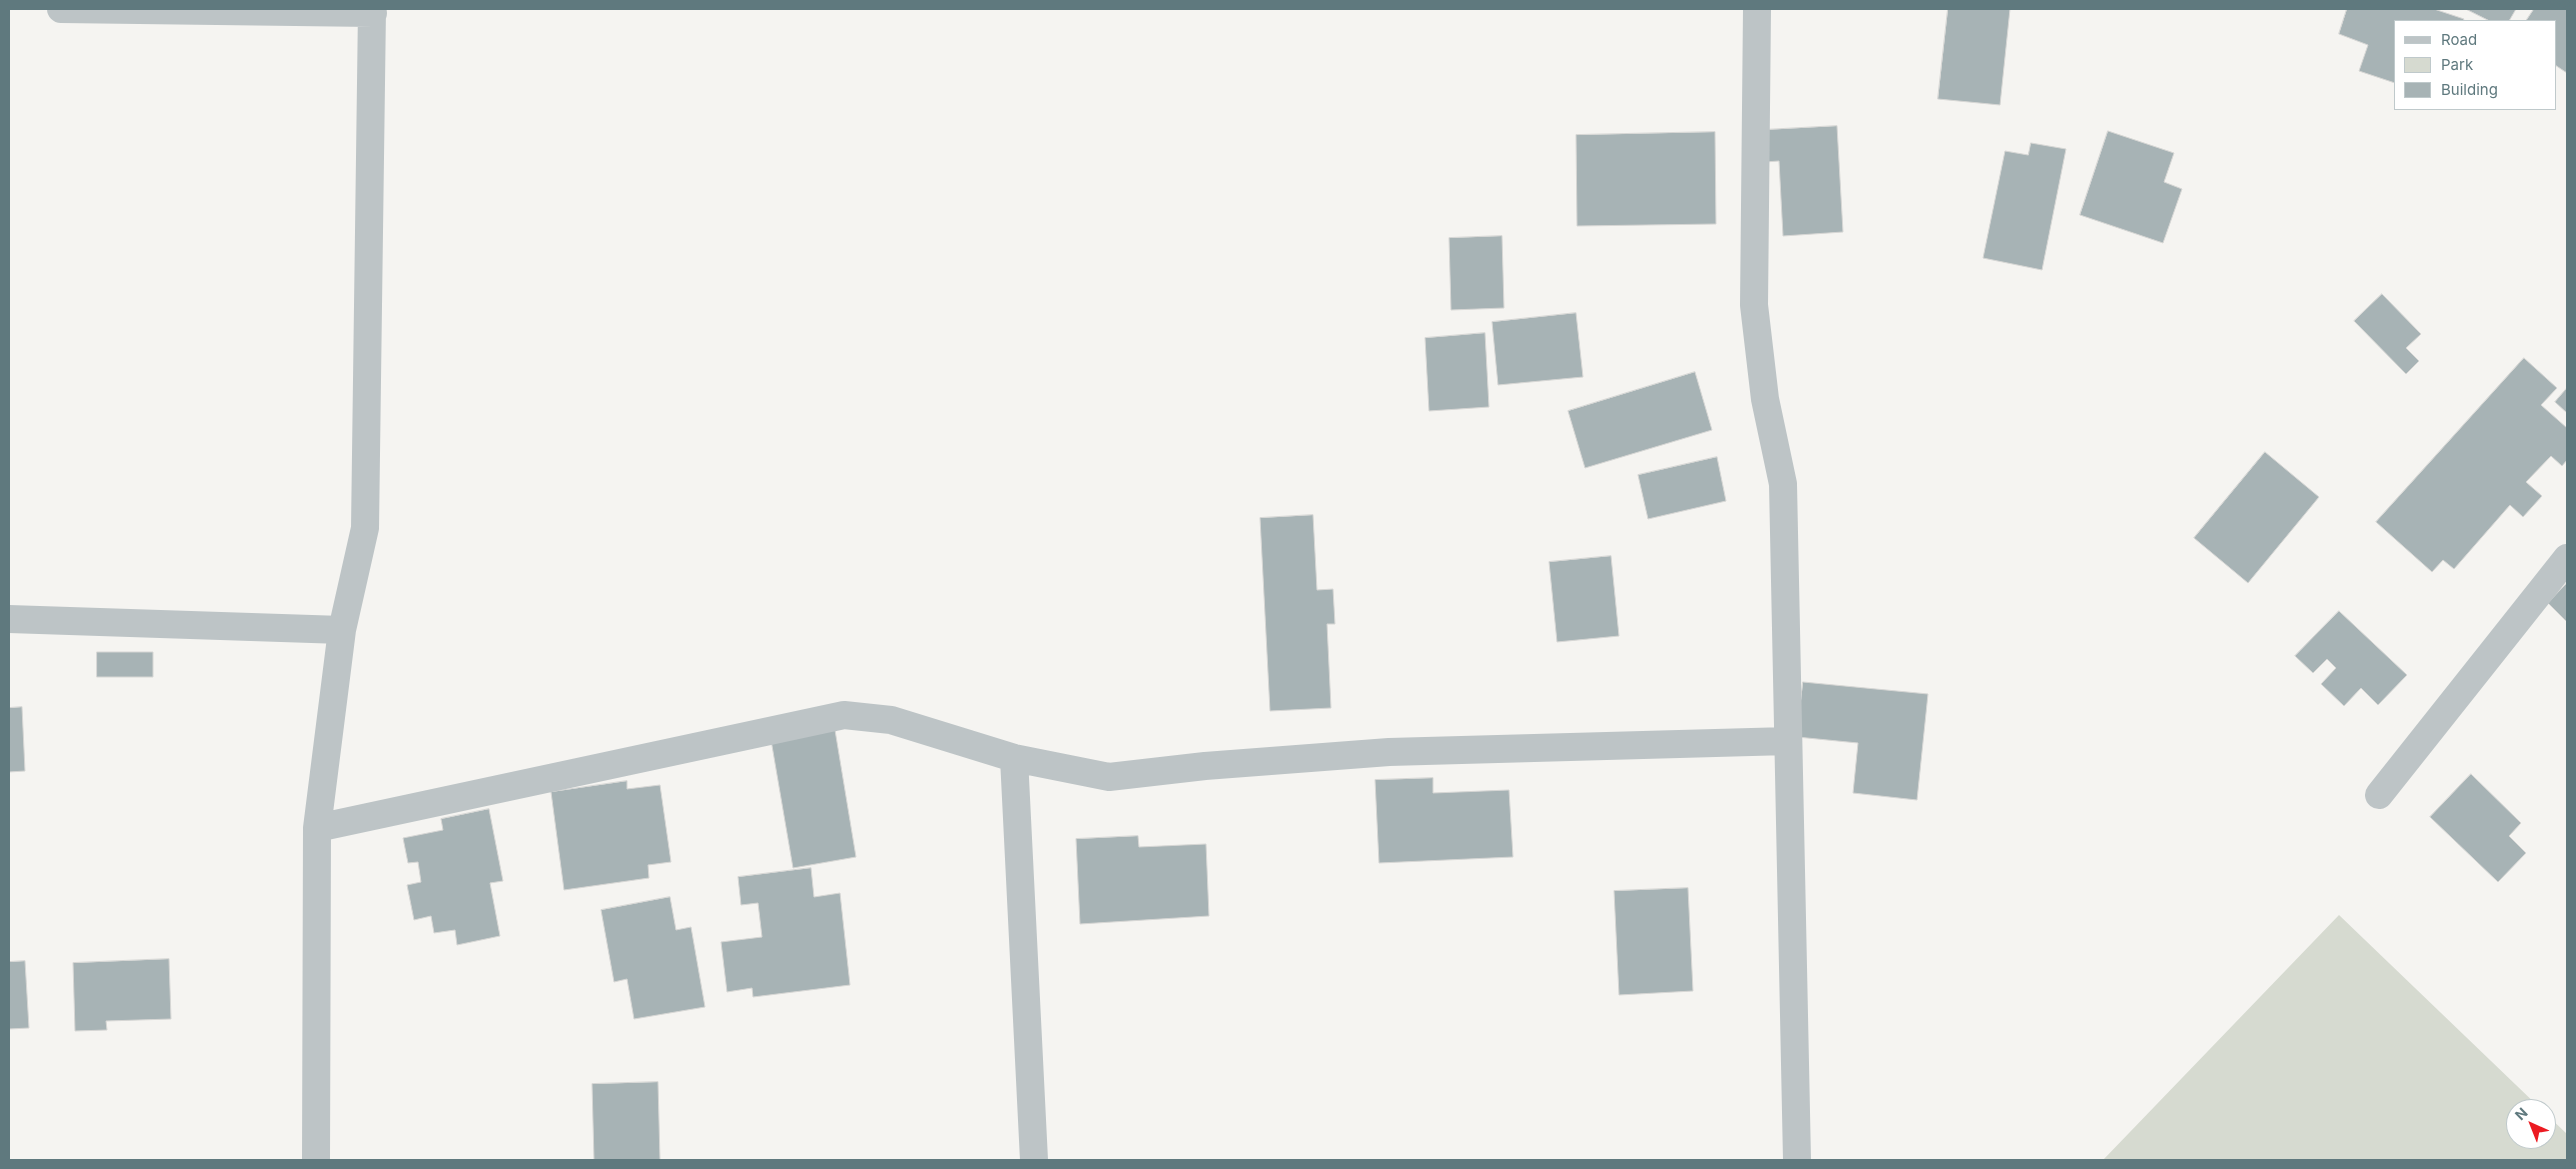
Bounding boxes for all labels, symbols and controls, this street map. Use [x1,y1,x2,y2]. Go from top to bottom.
legend [2394,20,2556,110]
text: Road [2441,30,2477,49]
text: Park [2441,55,2473,74]
text: Building [2441,80,2498,99]
north arrow [2506,1099,2556,1149]
text: N [2511,1104,2531,1123]

